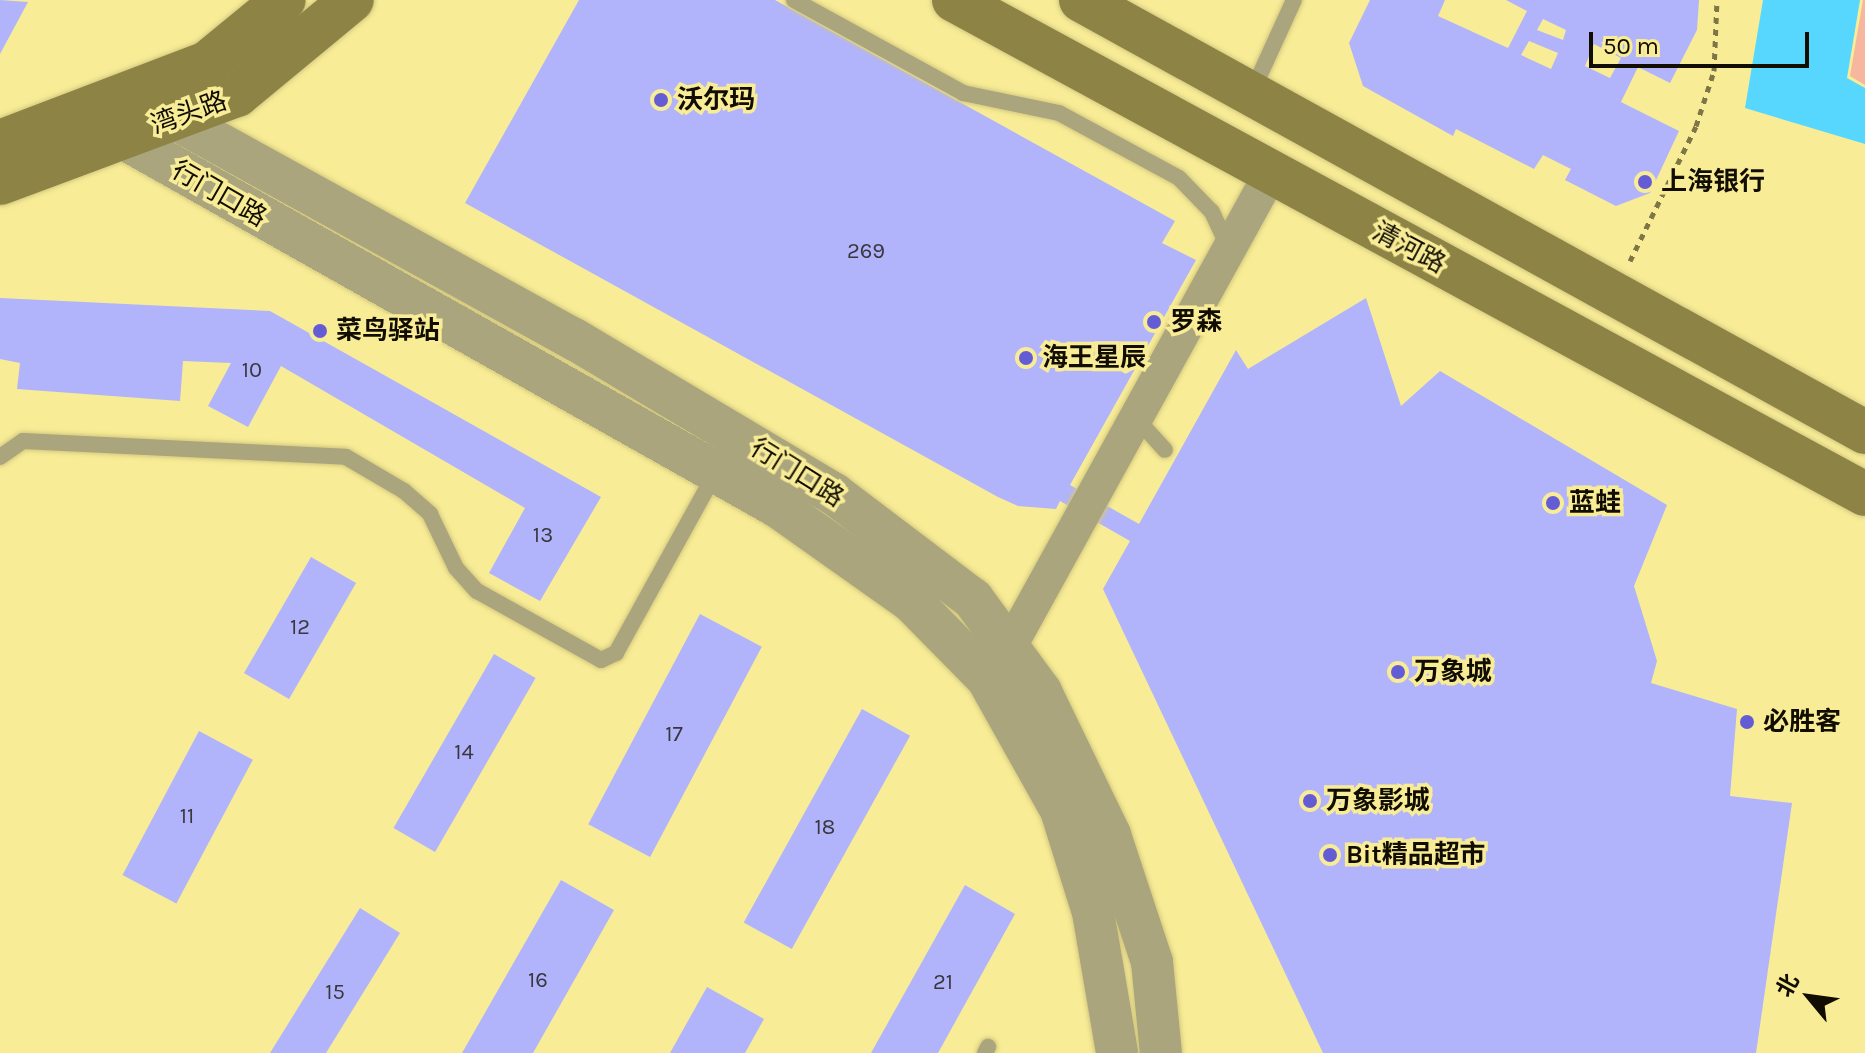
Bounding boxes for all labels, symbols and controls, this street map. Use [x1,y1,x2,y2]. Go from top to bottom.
scale bar [1593,16,1813,66]
text: 50 m [1603,32,1659,60]
place label: 沃尔玛 [677,84,755,116]
street label: 湾头路 [147,85,231,141]
marker: 沃尔玛 [652,91,670,109]
street label: 行门口路 [166,154,272,234]
place label: 上海银行 [1661,166,1765,198]
marker: 上海银行 [1636,173,1654,191]
street label: 清河路 [1367,216,1451,280]
house number: 269 [847,239,885,265]
place label: 罗森 [1170,306,1222,338]
marker: 罗森 [1145,313,1163,331]
place label: 菜鸟驿站 [336,315,440,347]
marker: 菜鸟驿站 [311,322,329,340]
place label: 海王星辰 [1042,342,1146,374]
marker: 海王星辰 [1017,349,1035,367]
house number: 10 [242,358,262,384]
street label: 行门口路 [745,432,849,514]
place label: 蓝蛙 [1569,487,1621,519]
marker: 蓝蛙 [1544,494,1562,512]
house number: 13 [533,523,553,549]
house number: 12 [290,615,310,641]
place label: 万象城 [1414,656,1492,688]
marker: 万象城 [1389,663,1407,681]
place label: 必胜客 [1763,706,1841,738]
marker: 必胜客 [1738,713,1756,731]
house number: 17 [665,722,683,748]
house number: 14 [454,740,474,766]
place label: 万象影城 [1326,785,1430,817]
marker: 万象影城 [1301,792,1319,810]
house number: 11 [180,804,194,830]
house number: 18 [815,815,835,841]
place label: Bit精品超市 [1346,839,1486,871]
marker: Bit精品超市 [1321,846,1339,864]
north arrow [1769,957,1849,1037]
house number: 16 [528,968,548,994]
text: 北 [1771,969,1805,1001]
house number: 21 [933,970,953,996]
house number: 15 [325,980,345,1006]

